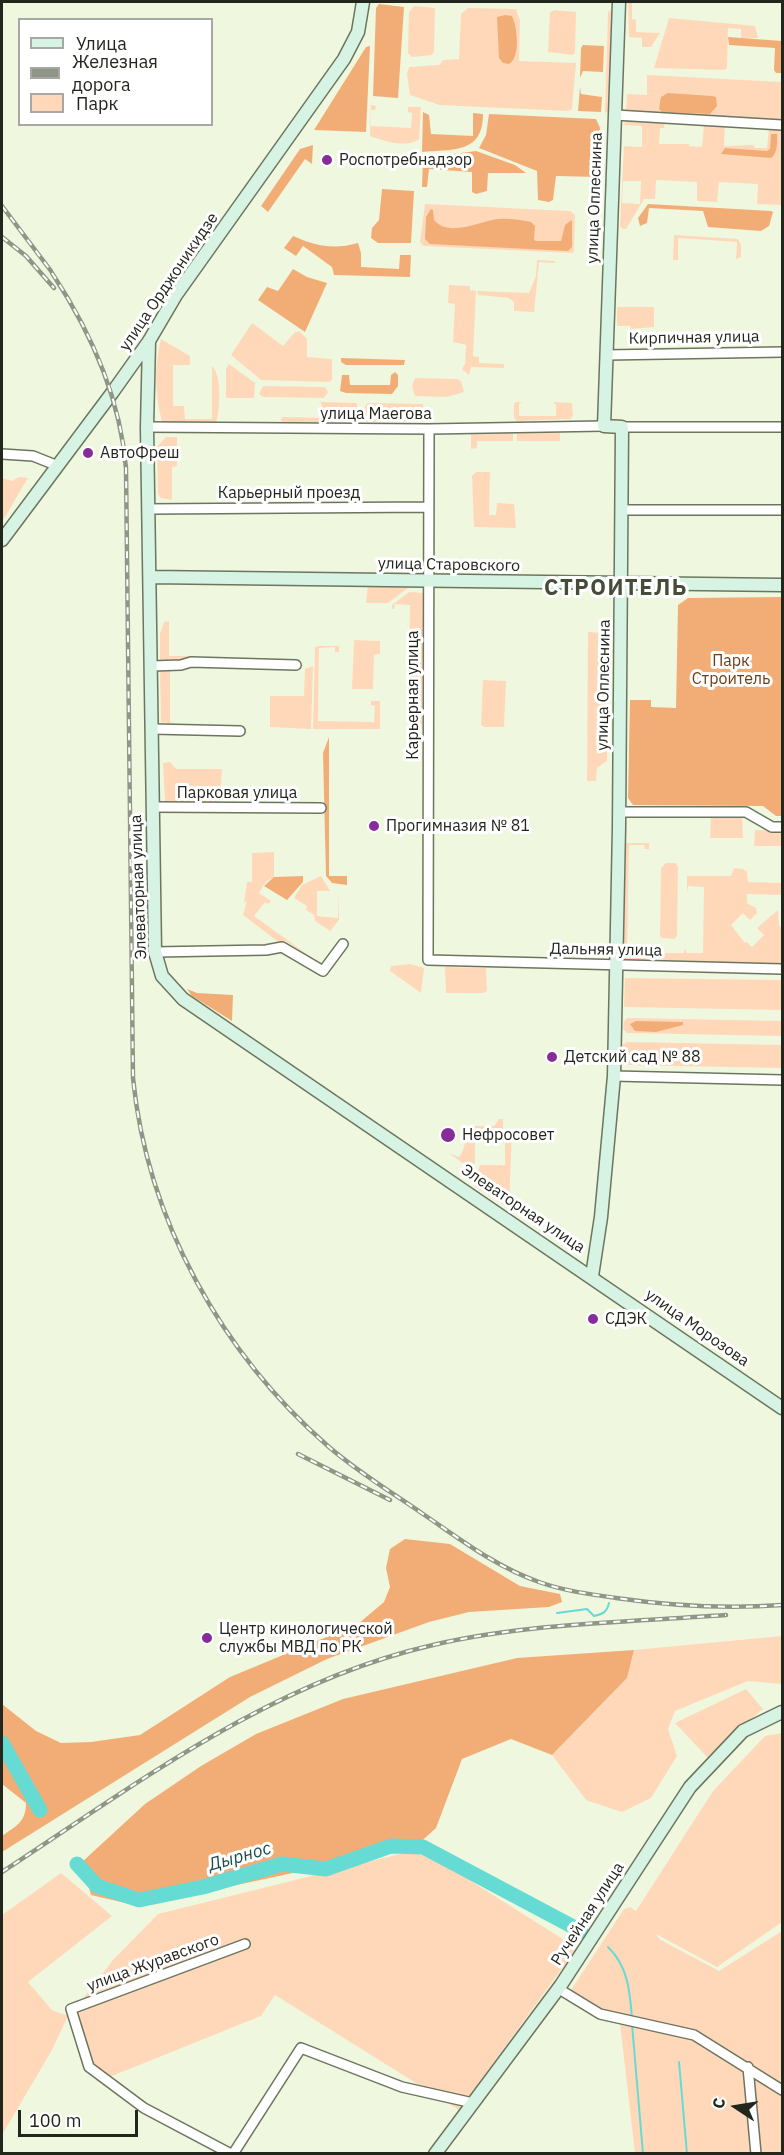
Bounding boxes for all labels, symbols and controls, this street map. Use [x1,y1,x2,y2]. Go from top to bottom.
legend [18,18,213,126]
text: Улица [76,32,127,55]
text: Железная дорога [72,50,158,96]
text: Парк [76,92,118,115]
street label: улица Оплеснина [583,132,607,264]
place label: Роспотребнадзор [339,150,472,170]
marker: Роспотребнадзор [320,153,334,167]
street label: улица Орджоникидзе [116,209,222,355]
street label: Кирпичная улица [628,327,760,349]
street label: улица Маегова [320,404,432,424]
place label: АвтоФреш [100,443,180,463]
marker: АвтоФреш [81,446,95,460]
street label: Карьерный проезд [218,483,360,503]
street label: улица Старовского [378,554,520,576]
district label: СТРОИТЕЛЬ [544,576,688,602]
street label: улица Оплеснина [593,619,615,751]
street label: Карьерная улица [403,630,423,760]
park label: Парк Строитель [692,651,770,689]
street label: Парковая улица [177,783,297,803]
street label: Элеваторная улица [127,814,151,960]
place label: Прогимназия № 81 [386,816,530,836]
marker: Прогимназия № 81 [367,819,381,833]
street label: Дальняя улица [550,939,662,961]
place label: Детский сад № 88 [564,1047,701,1067]
marker: Детский сад № 88 [545,1050,559,1064]
place label: Нефросовет [462,1125,554,1145]
marker: Нефросовет [439,1126,457,1144]
street label: Элеваторная улица [458,1160,588,1258]
street label: улица Морозова [641,1285,753,1371]
place label: СДЭК [605,1309,647,1329]
marker: СДЭК [586,1312,600,1326]
place label: Центр кинологической службы МВД по РК [219,1619,393,1657]
marker: Центр кинологической службы МВД по РК [200,1631,214,1645]
water label: Дырнос [206,1838,274,1876]
street label: Ручейная улица [547,1859,629,1969]
street label: улица Журавского [84,1930,222,1996]
north arrow [706,2077,766,2137]
text: С [708,2096,729,2110]
scale bar [21,2098,141,2136]
text: 100 m [29,2109,81,2132]

